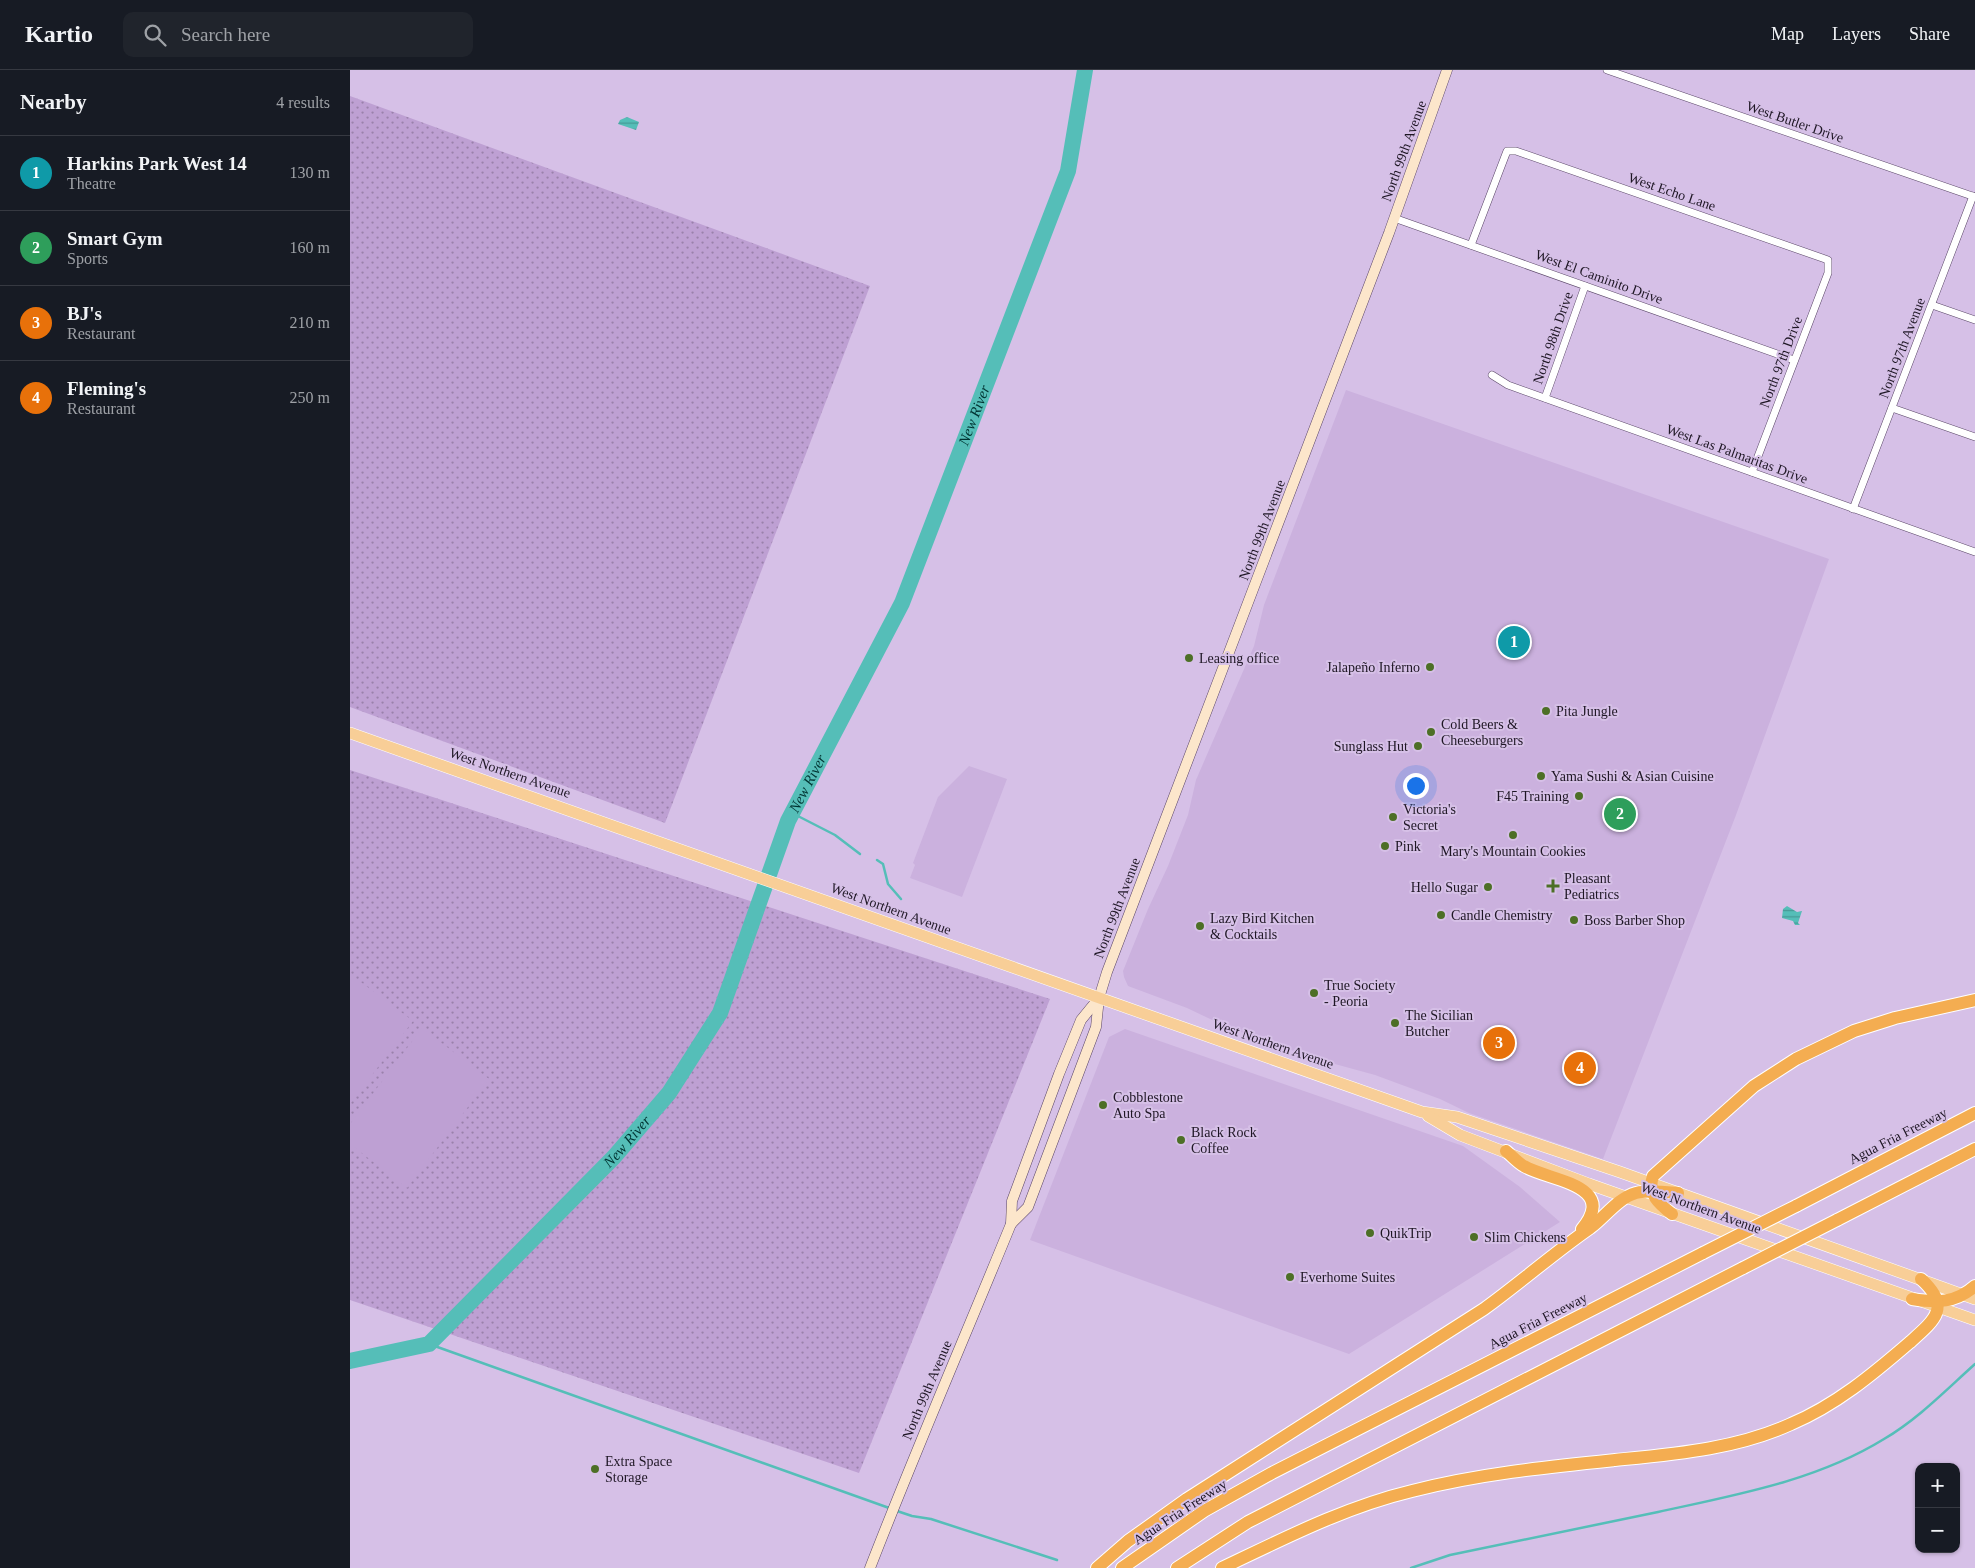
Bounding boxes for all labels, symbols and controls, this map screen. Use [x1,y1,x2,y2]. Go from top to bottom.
search box [123,12,473,57]
text: Kartio [25,21,93,47]
icon: search [141,21,169,49]
text: Search here [181,24,270,45]
text: Map [1771,24,1804,44]
text: Layers [1832,24,1881,44]
text: Share [1909,24,1950,44]
text: Nearby [20,90,87,114]
text: 4 results [276,94,330,111]
street label: North 99th Avenue [1379,98,1429,204]
street label: West Butler Drive [1745,98,1845,146]
text: Harkins Park West 14 [67,153,247,174]
text: 1 [32,164,40,181]
text: 130 m [290,164,330,181]
street label: West Echo Lane [1626,170,1718,214]
text: Theatre [67,175,116,192]
text: Smart Gym [67,228,163,249]
text: 2 [32,239,40,256]
text: 160 m [290,239,330,256]
street label: West El Caminito Drive [1533,247,1665,307]
text: Sports [67,250,108,267]
street label: North 98th Drive [1530,290,1576,386]
street label: North 97th Avenue [1876,296,1928,400]
text: BJ's [67,303,102,324]
text: 3 [32,314,40,331]
text: 210 m [290,314,330,331]
street label: North 97th Drive [1757,314,1805,410]
text: Restaurant [67,325,135,342]
text: Fleming's [67,378,146,399]
water label: New River [955,383,993,448]
text: 4 [32,389,40,406]
text: 250 m [290,389,330,406]
text: Restaurant [67,400,135,417]
street label: West Las Palmaritas Drive [1664,421,1810,487]
street label: North 99th Avenue [1236,478,1288,582]
pin: 1 [1498,623,1530,661]
place label: Leasing office [1199,651,1279,666]
marker: Leasing office [1183,652,1195,664]
place label: Jalapeño Inferno [1326,660,1420,675]
marker: Jalapeño Inferno [1424,661,1436,673]
place label: Pita Jungle [1556,704,1618,719]
marker: Pita Jungle [1540,705,1552,717]
place label: Cold Beers & Cheeseburgers [1441,717,1523,748]
marker: Cold Beers & Cheeseburgers [1425,726,1437,738]
place label: Sunglass Hut [1334,739,1408,754]
marker: Sunglass Hut [1412,740,1424,752]
street label: West Northern Avenue [448,745,572,801]
water label: New River [785,752,829,816]
place label: Yama Sushi & Asian Cuisine [1551,769,1714,784]
marker: Yama Sushi & Asian Cuisine [1535,770,1547,782]
your location [1403,773,1429,799]
place label: F45 Training [1496,789,1569,804]
marker: F45 Training [1573,790,1585,802]
pin: 2 [1604,795,1636,833]
place label: Victoria's Secret [1403,802,1456,833]
marker: Victoria's Secret [1387,811,1399,823]
marker: Mary's Mountain Cookies [1507,829,1519,841]
place label: Pink [1395,839,1421,854]
marker: Pink [1379,840,1391,852]
place label: Mary's Mountain Cookies [1440,844,1586,859]
street label: North 99th Avenue [1091,856,1143,960]
place label: Pleasant Pediatrics [1564,871,1619,902]
marker: Pleasant Pediatrics [1546,879,1560,893]
street label: West Northern Avenue [829,880,953,938]
place label: Hello Sugar [1411,880,1478,895]
marker: Hello Sugar [1482,881,1494,893]
place label: Candle Chemistry [1451,908,1553,923]
marker: Candle Chemistry [1435,909,1447,921]
place label: Lazy Bird Kitchen & Cocktails [1210,911,1314,942]
place label: Boss Barber Shop [1584,913,1685,928]
marker: Boss Barber Shop [1568,914,1580,926]
marker: Lazy Bird Kitchen & Cocktails [1194,920,1206,932]
place label: True Society - Peoria [1324,978,1395,1009]
marker: True Society - Peoria [1308,987,1320,999]
place label: The Sicilian Butcher [1405,1008,1473,1039]
street label: West Northern Avenue [1211,1016,1335,1072]
marker: The Sicilian Butcher [1389,1017,1401,1029]
pin: 3 [1483,1024,1515,1062]
pin: 4 [1564,1049,1596,1087]
place label: Cobblestone Auto Spa [1113,1090,1183,1121]
marker: Cobblestone Auto Spa [1097,1099,1109,1111]
street label: Agua Fria Freeway [1846,1105,1950,1167]
water label: New River [600,1113,654,1171]
place label: Black Rock Coffee [1191,1125,1257,1156]
marker: Black Rock Coffee [1175,1134,1187,1146]
street label: West Northern Avenue [1639,1179,1763,1237]
place label: QuikTrip [1380,1226,1432,1241]
marker: QuikTrip [1364,1227,1376,1239]
place label: Slim Chickens [1484,1230,1566,1245]
marker: Slim Chickens [1468,1231,1480,1243]
place label: Everhome Suites [1300,1270,1395,1285]
marker: Everhome Suites [1284,1271,1296,1283]
street label: Agua Fria Freeway [1486,1290,1590,1352]
street label: North 99th Avenue [899,1338,955,1442]
place label: Extra Space Storage [605,1454,672,1485]
marker: Extra Space Storage [589,1463,601,1475]
map controls [1915,1463,1960,1553]
button: + [1915,1463,1960,1508]
street label: Agua Fria Freeway [1131,1476,1229,1548]
button: − [1915,1508,1960,1553]

